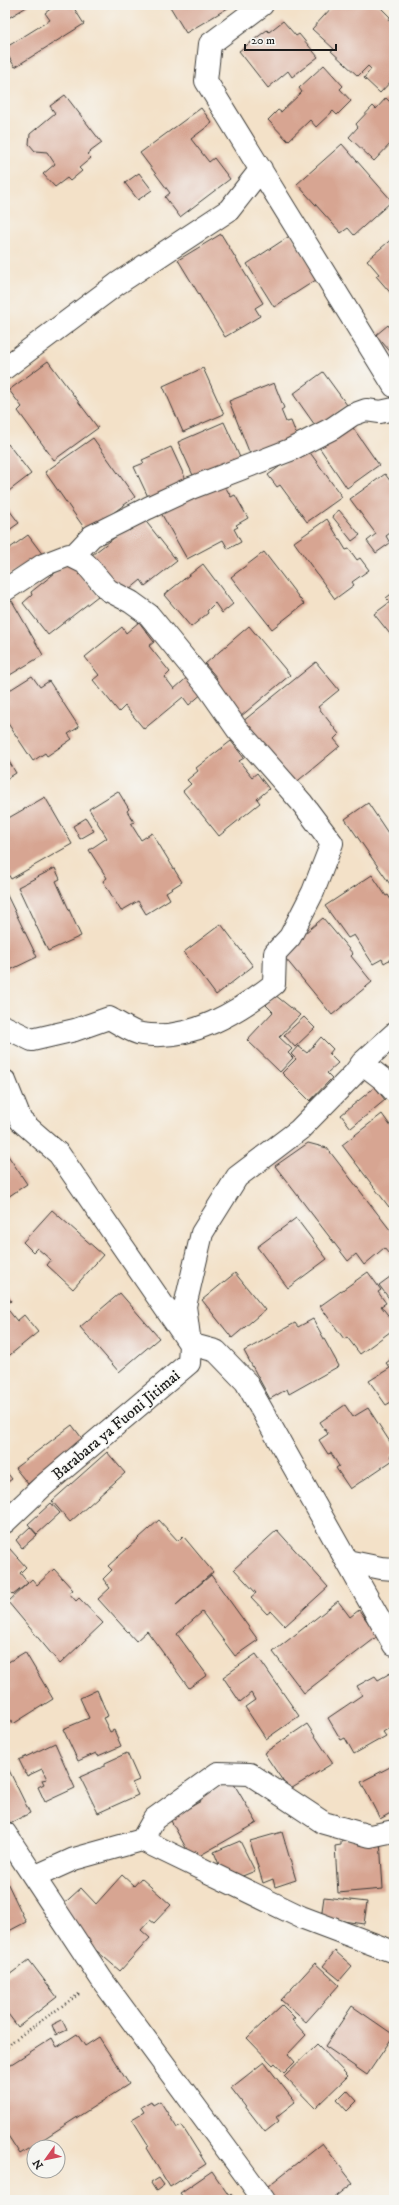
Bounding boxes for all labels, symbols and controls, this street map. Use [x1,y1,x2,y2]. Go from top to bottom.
scale bar [245,26,336,52]
text: 20 m [251,33,275,48]
street label: Barabara ya Fuoni Jitimai [48,1366,184,1484]
north arrow [26,2139,66,2179]
text: N [30,2156,47,2172]

